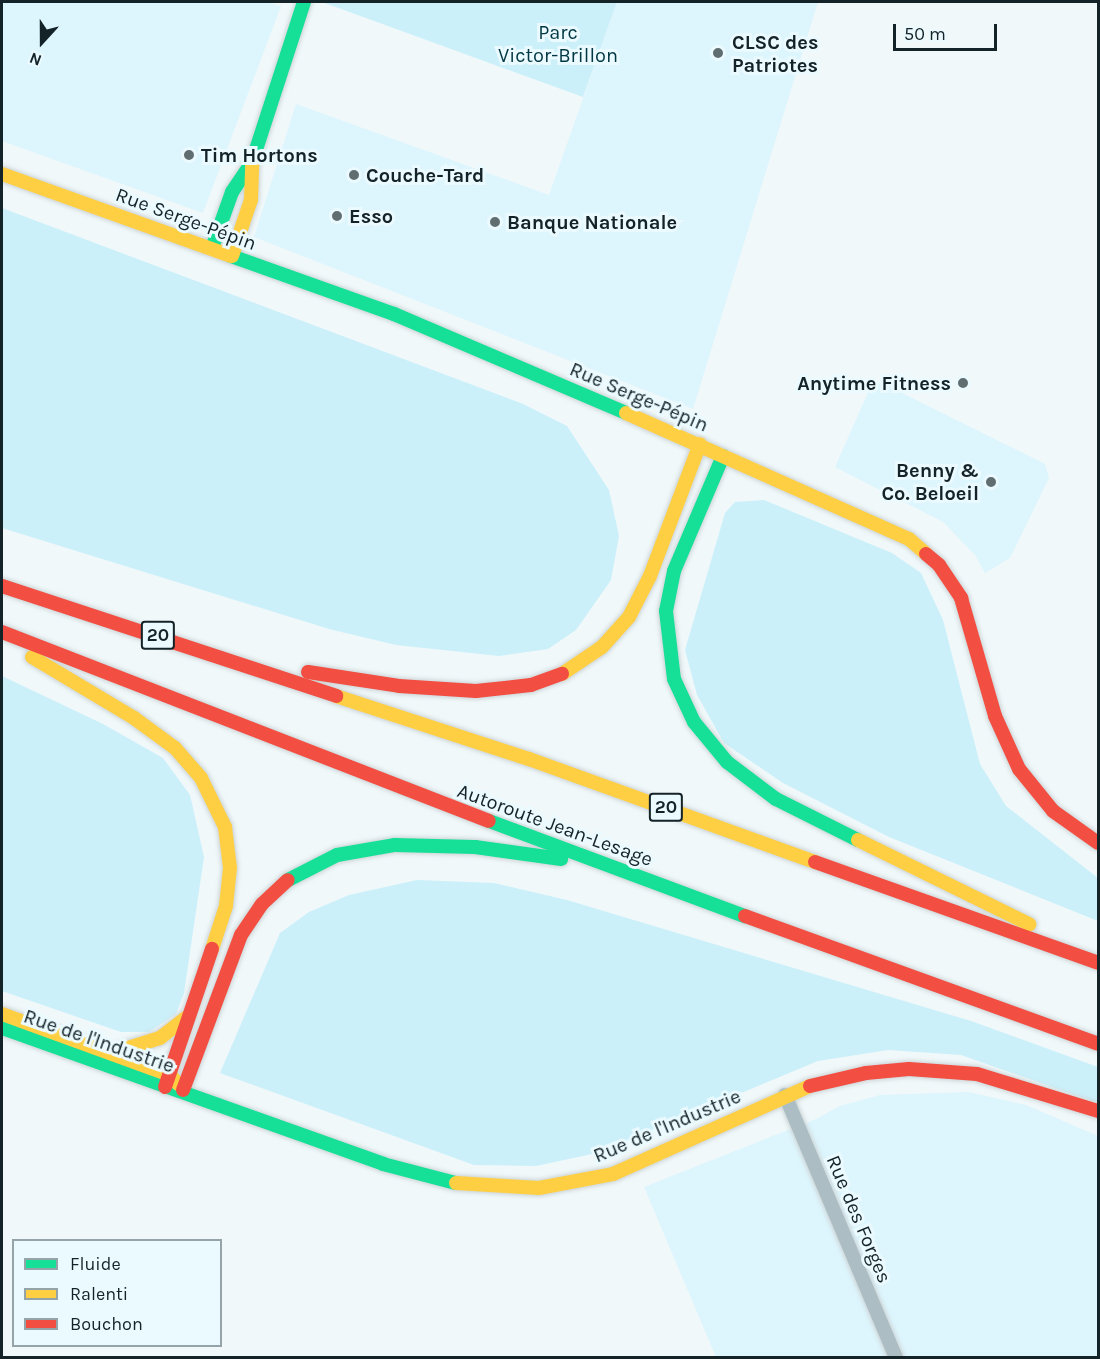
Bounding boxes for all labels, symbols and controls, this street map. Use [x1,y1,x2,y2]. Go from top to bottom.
north arrow [12,12,72,72]
scale bar [896,12,1000,50]
park label: Parc Victor-Brillon [498,20,618,67]
text: 50 m [904,23,946,45]
place label: CLSC des Patriotes [732,30,818,77]
marker: CLSC des Patriotes [709,44,727,62]
text: N [27,48,44,70]
place label: Tim Hortons [201,143,318,167]
marker: Tim Hortons [182,148,196,162]
place label: Couche-Tard [366,163,484,187]
marker: Couche-Tard [347,168,361,182]
street label: Rue Serge-Pépin [112,182,260,256]
place label: Esso [349,204,393,228]
marker: Esso [330,209,344,223]
place label: Banque Nationale [507,210,677,234]
marker: Banque Nationale [488,215,502,229]
street label: Rue Serge-Pépin [566,357,712,437]
place label: Anytime Fitness [797,371,951,395]
marker: Anytime Fitness [956,376,970,390]
place label: Benny & Co. Beloeil [881,458,979,505]
marker: Benny & Co. Beloeil [984,475,998,489]
road number: 20 [140,620,176,650]
street label: Autoroute Jean-Lesage [454,779,656,871]
road number: 20 [648,792,684,822]
street label: Rue de l'Industrie [21,1004,177,1078]
street label: Rue de l'Industrie [590,1084,744,1168]
street label: Rue des Forges [821,1151,897,1287]
legend [12,1239,222,1347]
text: Fluide [70,1253,121,1275]
text: Ralenti [70,1283,128,1305]
text: Bouchon [70,1313,143,1335]

